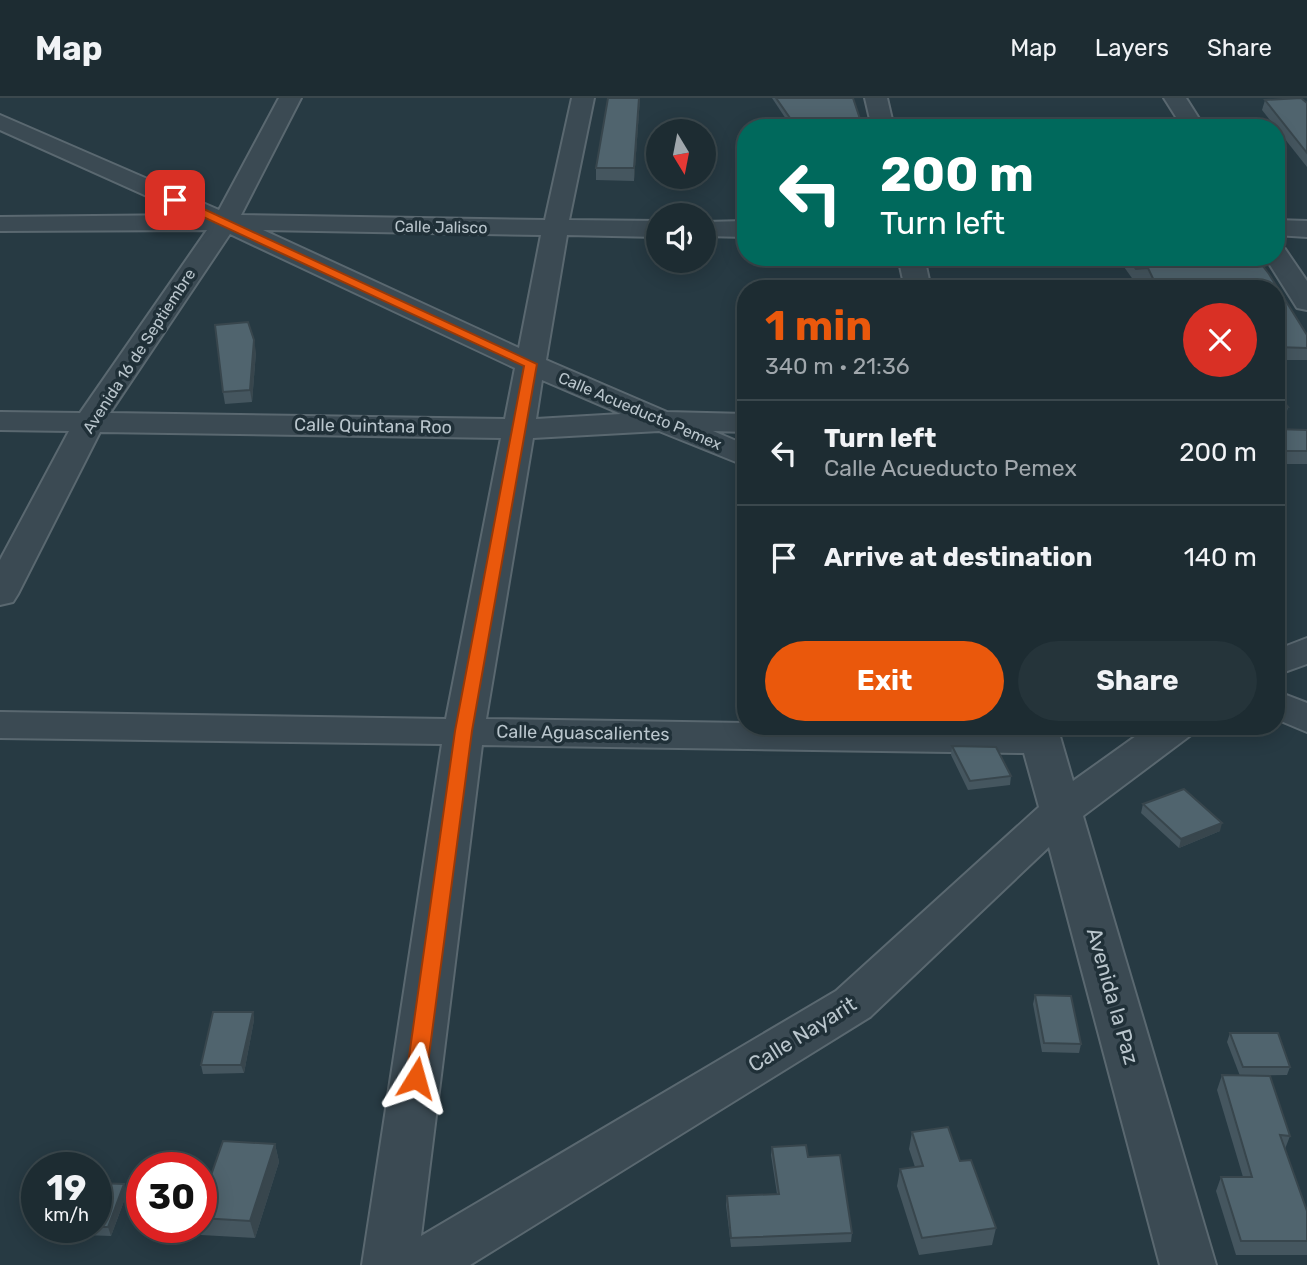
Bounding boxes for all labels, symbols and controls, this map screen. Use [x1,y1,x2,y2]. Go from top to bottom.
text: Map [35,29,103,68]
text: Map [1010,34,1057,62]
text: Layers [1095,34,1169,62]
text: Share [1207,34,1272,62]
north arrow [646,119,716,189]
map controls [646,119,716,273]
text: 200 m [880,145,1034,203]
icon: left [765,147,856,238]
pin [145,170,205,230]
icon: arrive [156,181,194,219]
button: sound [646,203,716,273]
text: Turn left [880,204,1005,242]
street label: Calle Jalisco [394,217,488,237]
street label: Avenida 16 de Septiembre [79,265,199,437]
text: 1 min [765,301,872,351]
button: close [1183,303,1257,377]
text: 340 m · 21:36 [765,352,910,380]
street label: Calle Acueducto Pemex [555,368,725,454]
street label: Calle Quintana Roo [294,414,452,438]
text: Turn left [824,423,936,454]
icon: left [765,434,803,472]
text: 200 m [1179,437,1257,468]
text: Calle Acueducto Pemex [824,454,1077,482]
icon: arrive [765,539,803,577]
text: Arrive at destination [824,542,1092,573]
text: 140 m [1184,542,1257,573]
button: Exit [765,641,1004,721]
button: Share [1018,641,1257,721]
street label: Calle Aguascalientes [496,720,670,746]
street label: Avenida la Paz [1082,925,1144,1067]
street label: Calle Nayarit [743,991,861,1077]
position arrow [379,1041,453,1115]
speed limit sign: 30 [126,1152,217,1243]
text: 19 [47,1167,86,1209]
text: km/h [44,1204,89,1226]

